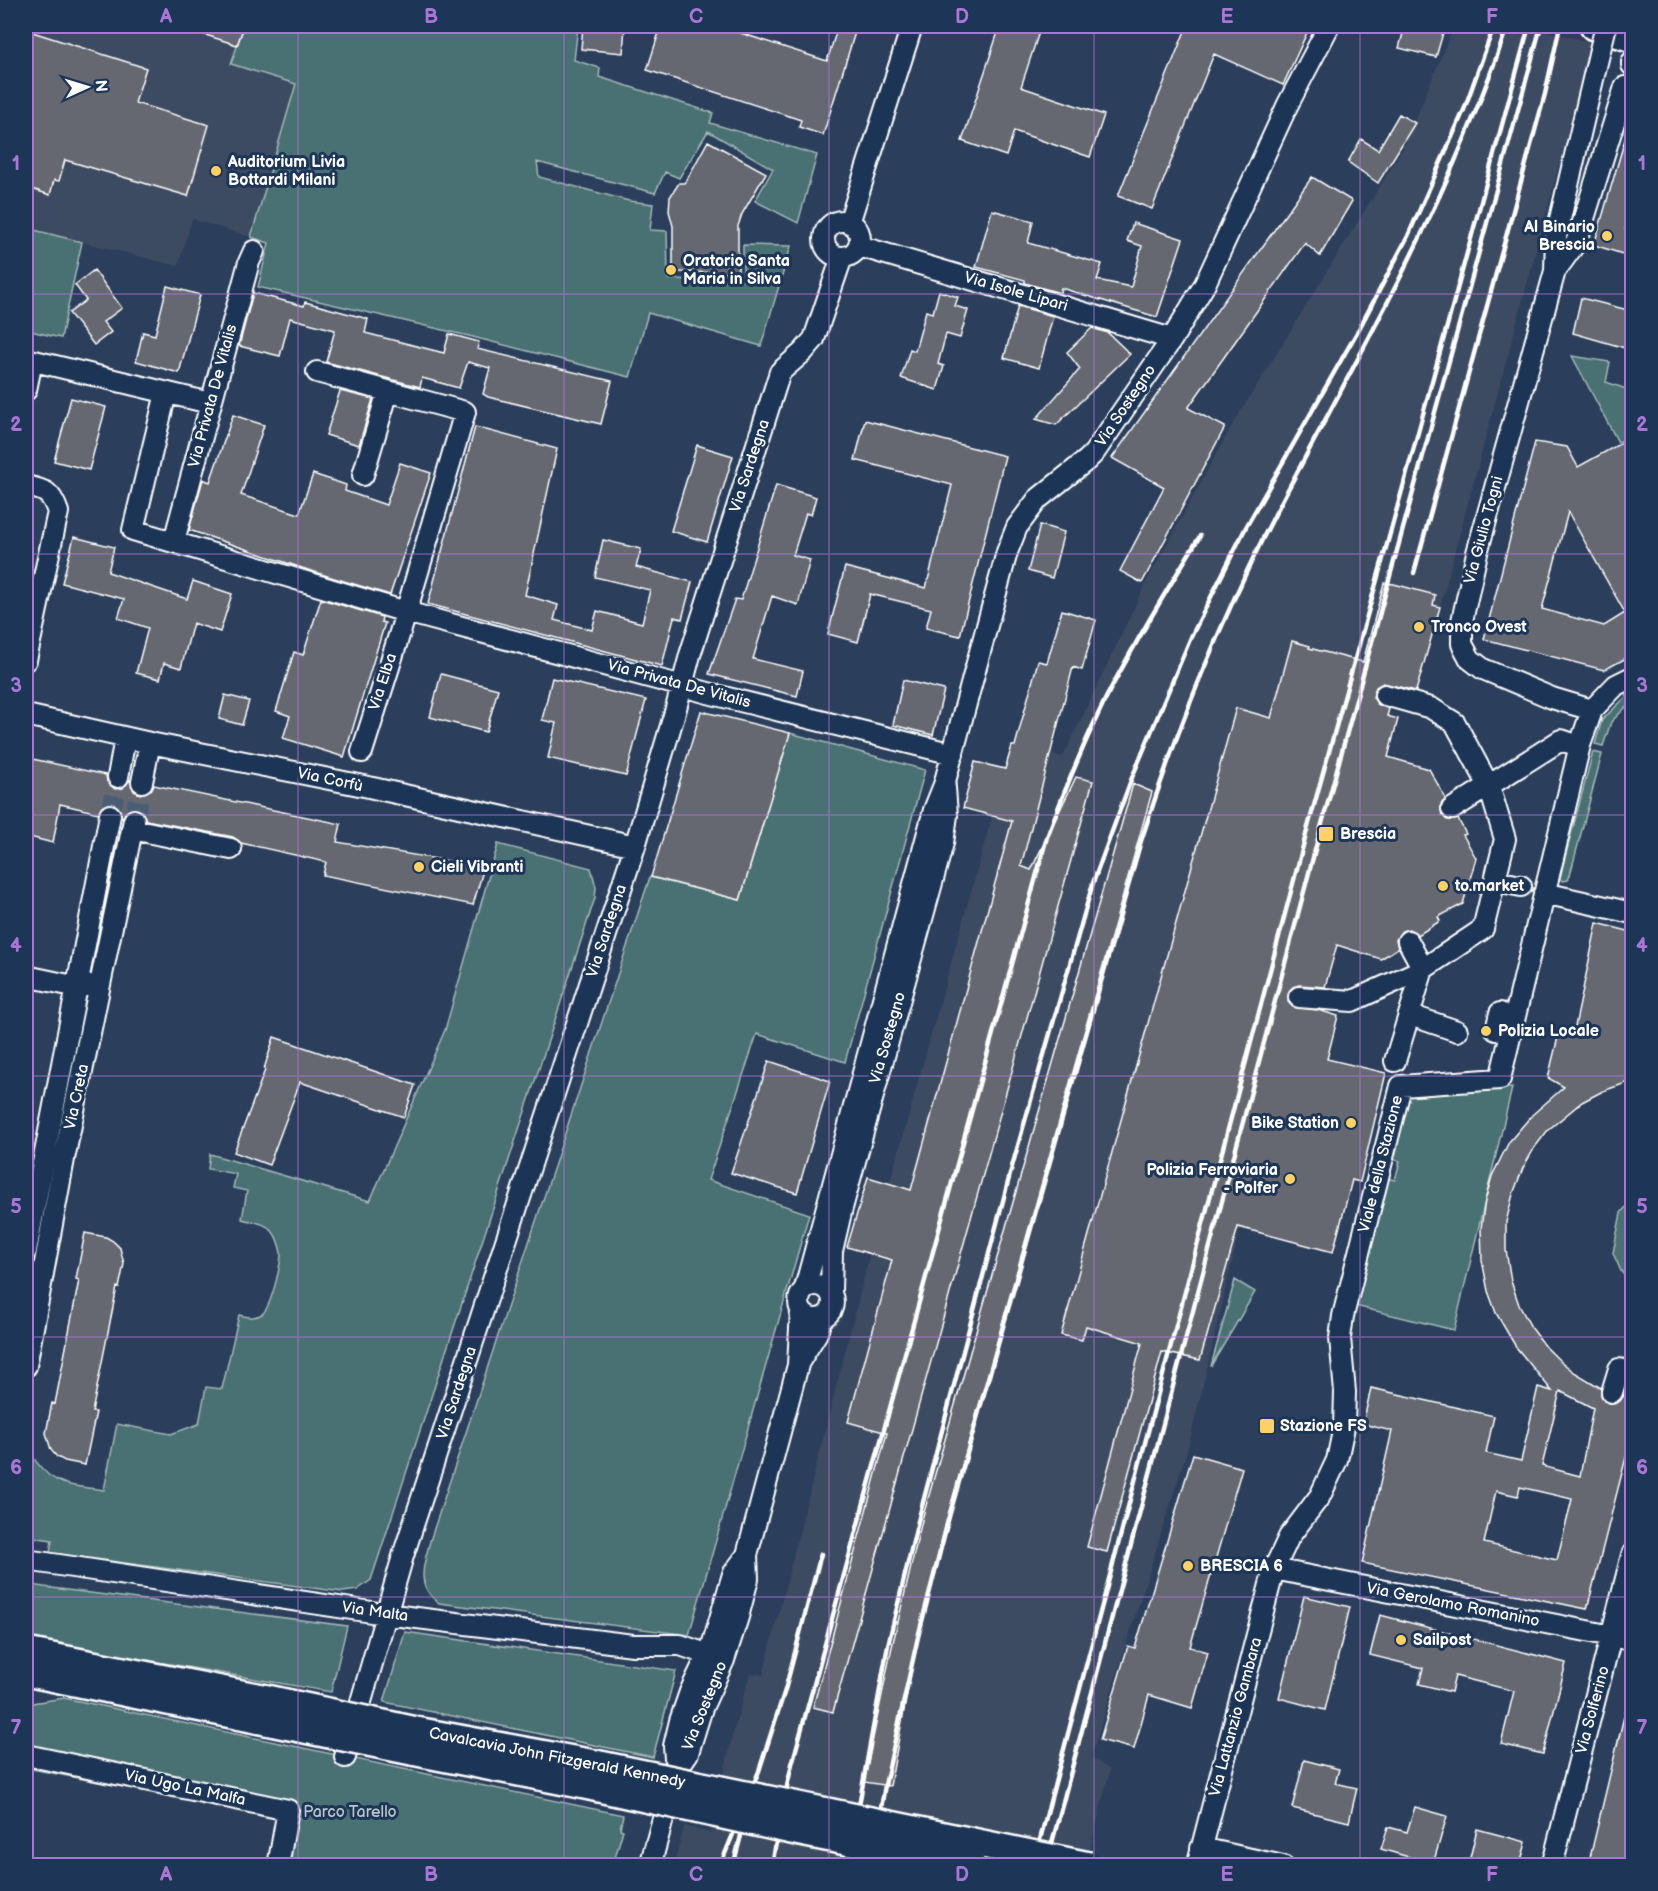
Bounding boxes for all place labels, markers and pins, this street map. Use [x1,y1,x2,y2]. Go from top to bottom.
place label: Auditorium Livia Bottardi Milani [227,153,345,190]
marker: Auditorium Livia Bottardi Milani [209,164,223,178]
place label: Al Binario Brescia [1523,218,1595,255]
marker: Al Binario Brescia [1600,229,1614,243]
place label: Oratorio Santa Maria in Silva [683,252,790,289]
marker: Oratorio Santa Maria in Silva [664,263,678,277]
place label: Tronco Ovest [1431,618,1527,637]
marker: Tronco Ovest [1412,620,1426,634]
marker: Brescia [1317,825,1335,843]
place label: Brescia [1340,825,1396,844]
place label: Cieli Vibranti [431,858,523,877]
marker: Cieli Vibranti [412,860,426,874]
place label: to.market [1454,877,1525,896]
marker: to.market [1436,879,1450,893]
place label: Polizia Locale [1498,1022,1599,1041]
marker: Polizia Locale [1479,1024,1493,1038]
place label: Bike Station [1251,1114,1339,1133]
marker: Bike Station [1344,1116,1358,1130]
place label: Polizia Ferroviaria - Polfer [1147,1161,1279,1198]
marker: Polizia Ferroviaria - Polfer [1283,1172,1297,1186]
marker: Stazione FS [1258,1417,1276,1435]
place label: Stazione FS [1280,1417,1367,1436]
place label: BRESCIA 6 [1200,1557,1283,1576]
marker: BRESCIA 6 [1181,1559,1195,1573]
place label: Sailpost [1413,1631,1472,1650]
marker: Sailpost [1394,1633,1408,1647]

